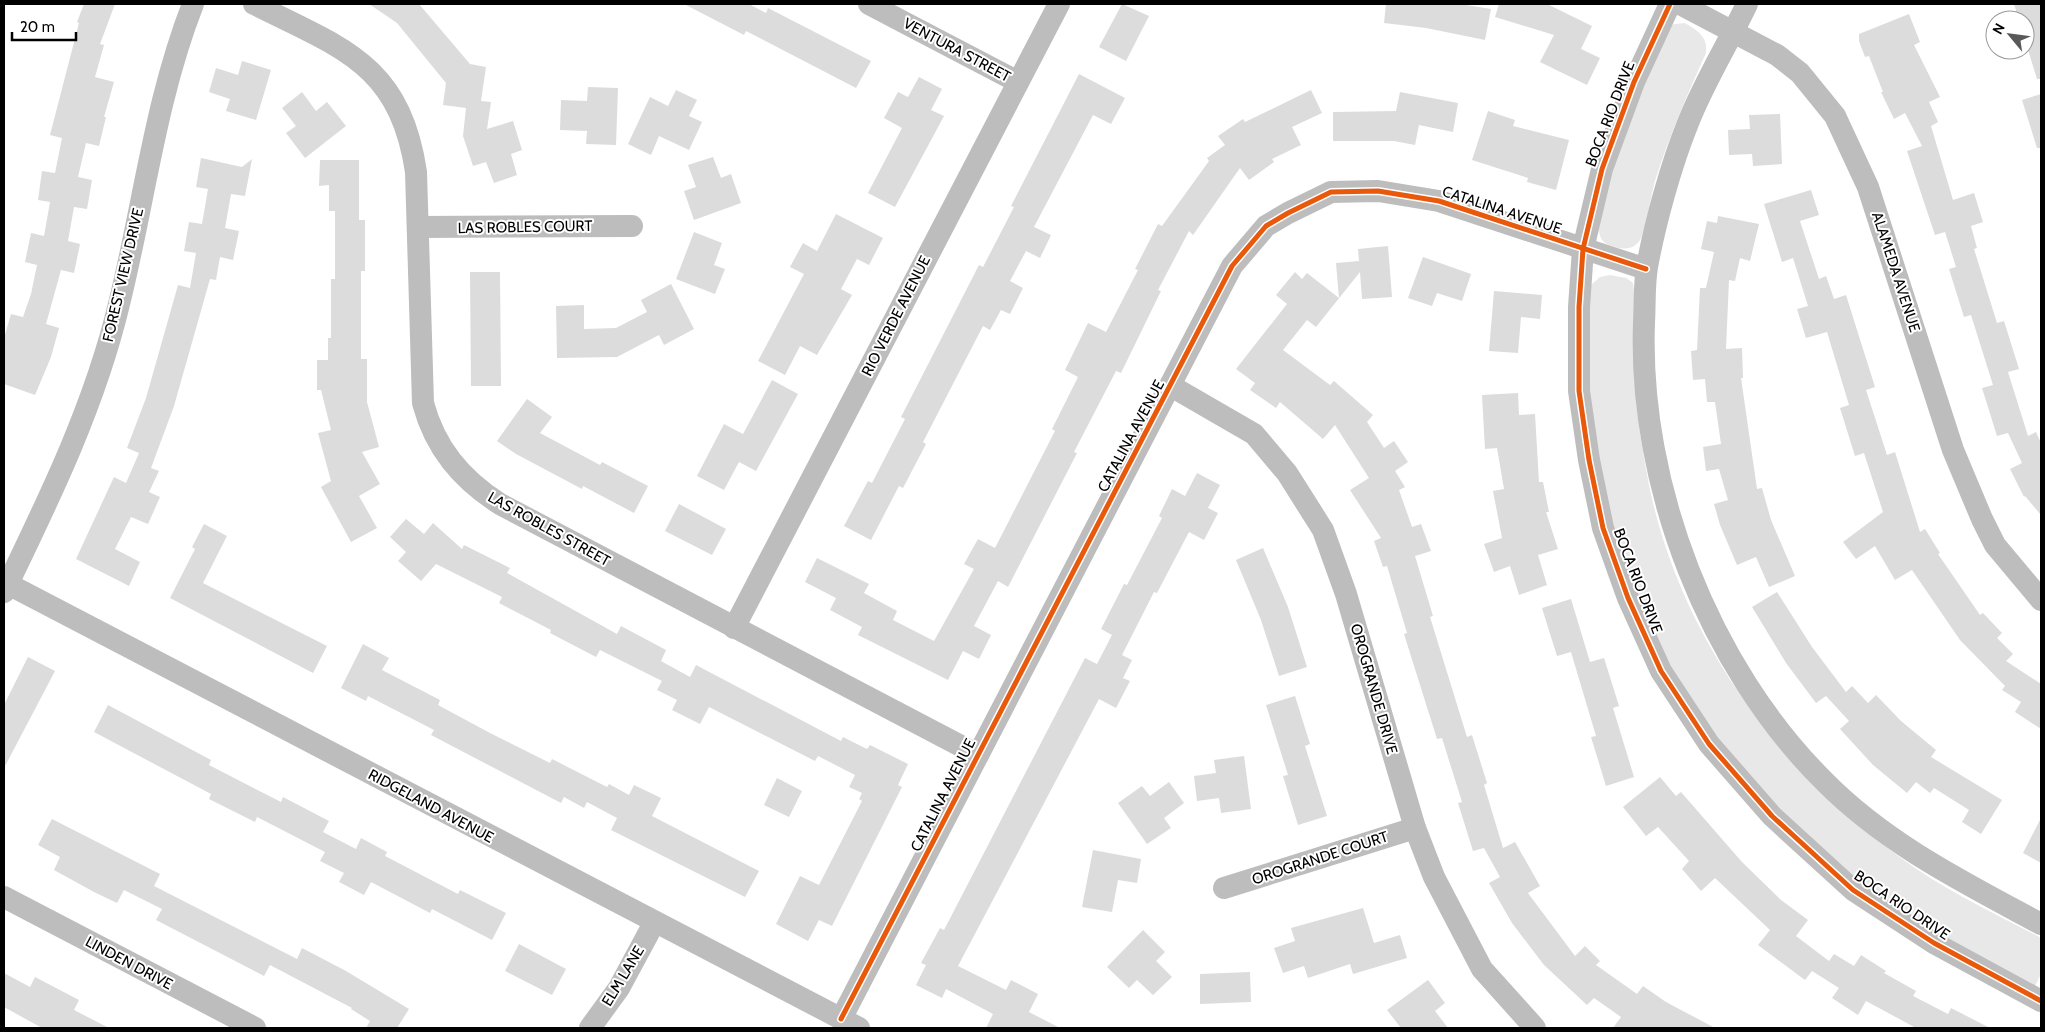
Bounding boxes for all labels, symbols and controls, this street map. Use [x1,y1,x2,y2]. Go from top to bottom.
scale bar [12,10,76,42]
north arrow [1985,10,2035,60]
street label: VENTURA STREET [900,14,1014,86]
text: 20 m [20,18,55,36]
text: N [1988,20,2009,37]
street label: BOCA RIO DRIVE [1582,59,1638,169]
street label: CATALINA AVENUE [1440,182,1564,238]
street label: FOREST VIEW DRIVE [99,206,147,344]
street label: ALAMEDA AVENUE [1868,210,1924,334]
street label: LAS ROBLES COURT [458,217,592,237]
street label: RIO VERDE AVENUE [858,253,934,379]
street label: CATALINA AVENUE [1094,377,1168,495]
street label: LAS ROBLES STREET [485,488,613,570]
street label: BOCA RIO DRIVE [1610,526,1666,636]
street label: OROGRANDE DRIVE [1347,622,1401,756]
street label: CATALINA AVENUE [907,736,979,854]
street label: RIDGELAND AVENUE [365,765,497,847]
street label: OROGRANDE COURT [1250,828,1390,888]
street label: BOCA RIO DRIVE [1851,866,1953,944]
street label: LINDEN DRIVE [82,932,176,994]
street label: ELM LANE [598,943,648,1009]

